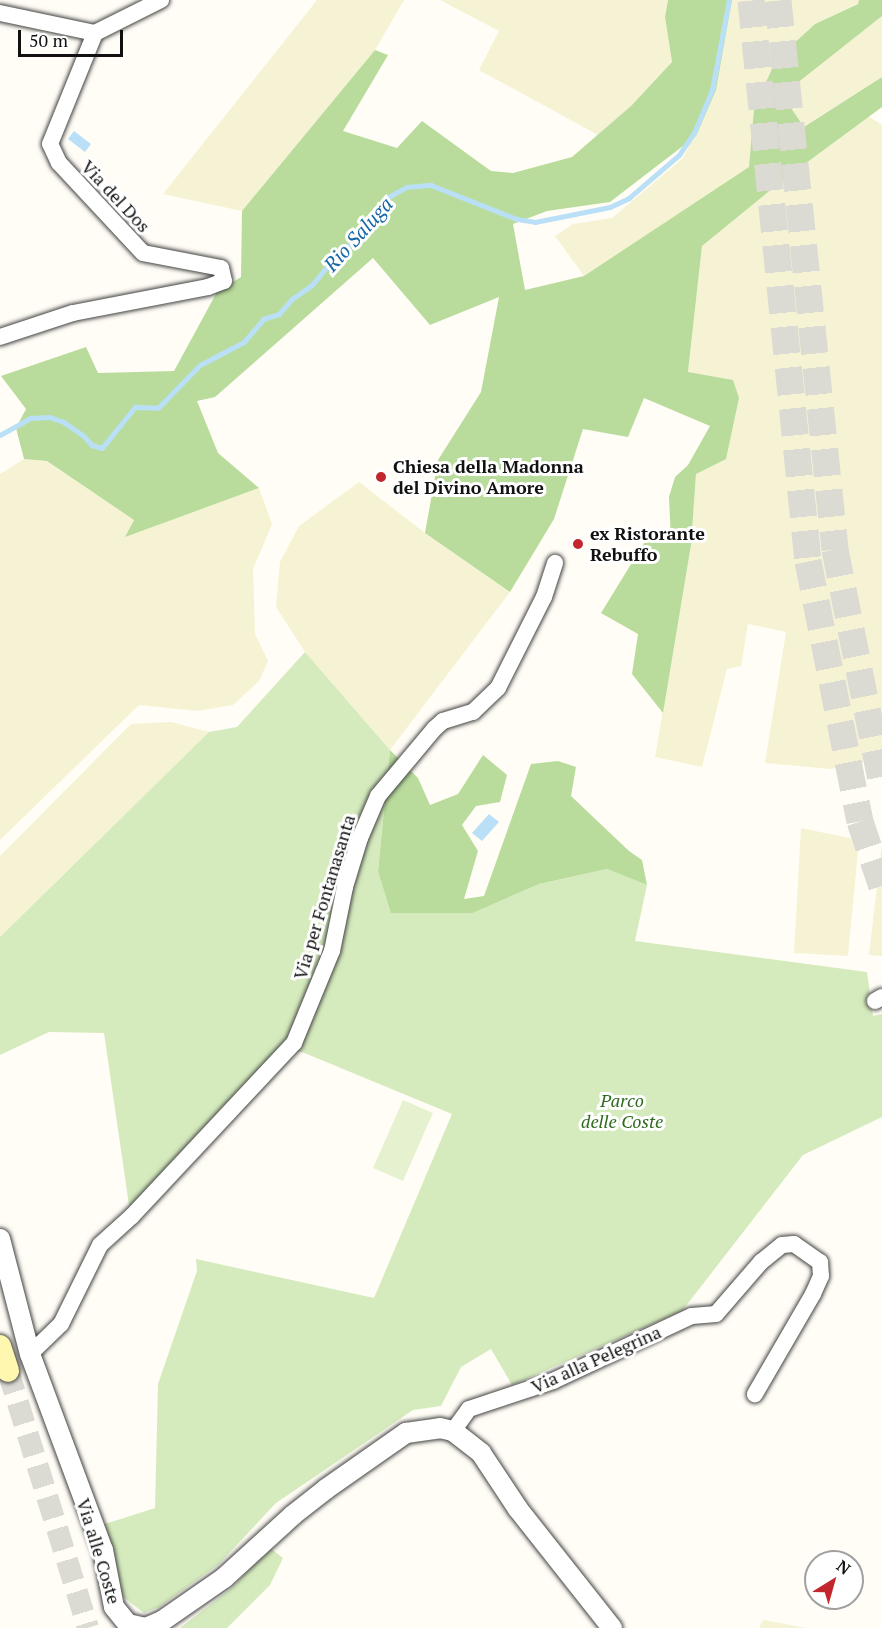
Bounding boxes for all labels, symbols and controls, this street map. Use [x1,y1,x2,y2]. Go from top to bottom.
scale bar [21,18,126,56]
text: 50 m [29,28,68,52]
street label: Via del Dos [77,156,155,236]
water label: Rio Saluga [319,192,397,276]
place label: Chiesa della Madonna del Divino Amore [393,456,584,498]
marker: Chiesa della Madonna del Divino Amore [374,470,388,484]
place label: ex Ristorante Rebuffo [590,523,705,566]
marker: ex Ristorante Rebuffo [571,537,585,551]
street label: Via per Fontanasanta [289,812,359,982]
park label: Parco delle Coste [581,1090,663,1132]
street label: Via alla Pelegrina [528,1321,664,1397]
street label: Via alle Coste [73,1496,125,1606]
north arrow [804,1550,864,1610]
text: N [832,1555,855,1580]

